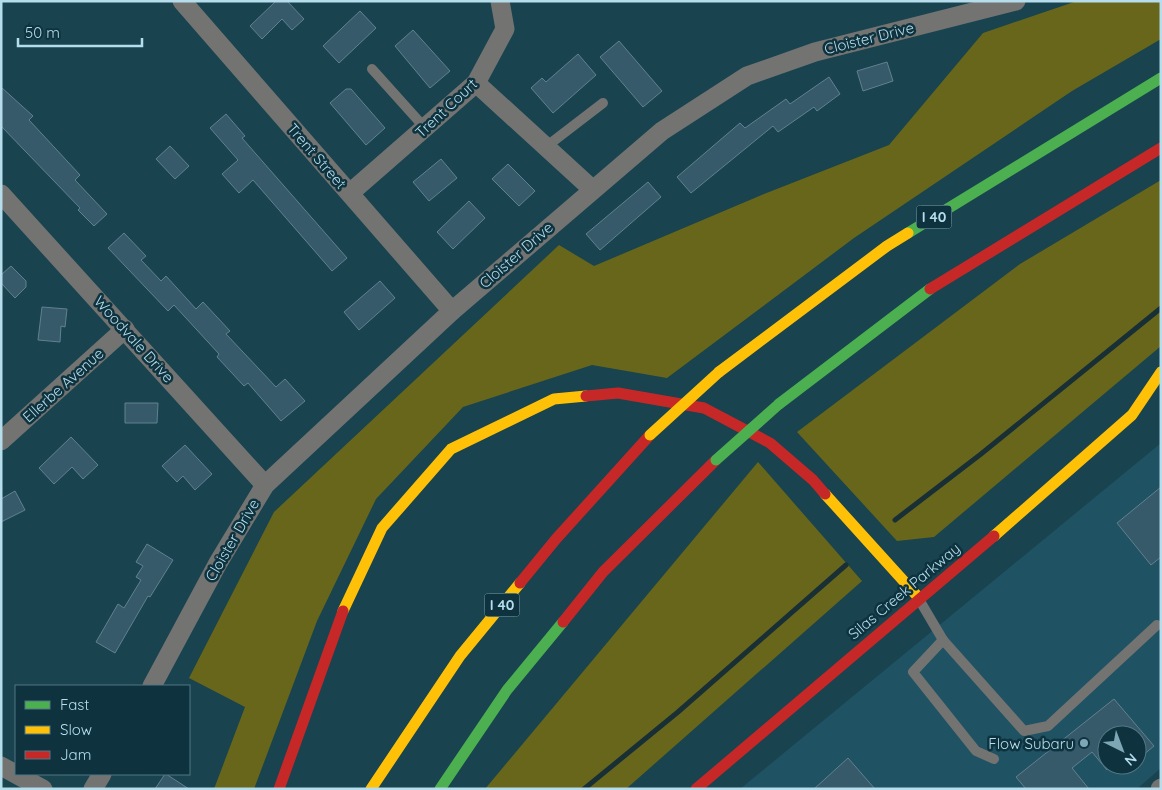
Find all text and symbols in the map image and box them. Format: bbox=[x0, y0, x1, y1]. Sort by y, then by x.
scale bar bbox=[18, 15, 141, 47]
street label: Cloister Drive bbox=[822, 18, 916, 58]
text: 50 m bbox=[25, 23, 60, 42]
street label: Trent Court bbox=[411, 74, 481, 142]
street label: Trent Street bbox=[283, 119, 351, 193]
road number: I 40 bbox=[916, 206, 952, 228]
street label: Cloister Drive bbox=[475, 218, 557, 292]
street label: Woodvale Drive bbox=[90, 292, 178, 386]
street label: Ellerbe Avenue bbox=[19, 344, 107, 426]
street label: Cloister Drive bbox=[201, 495, 263, 585]
street label: Silas Creek Parkway bbox=[844, 539, 964, 643]
road number: I 40 bbox=[484, 594, 520, 616]
legend bbox=[15, 685, 190, 775]
text: Fast bbox=[60, 695, 89, 714]
text: Slow bbox=[60, 720, 92, 739]
north arrow bbox=[1097, 725, 1147, 775]
place label: Flow Subaru bbox=[988, 734, 1074, 753]
marker: Flow Subaru bbox=[1078, 737, 1090, 749]
text: Jam bbox=[60, 745, 91, 764]
text: N bbox=[1121, 750, 1141, 770]

